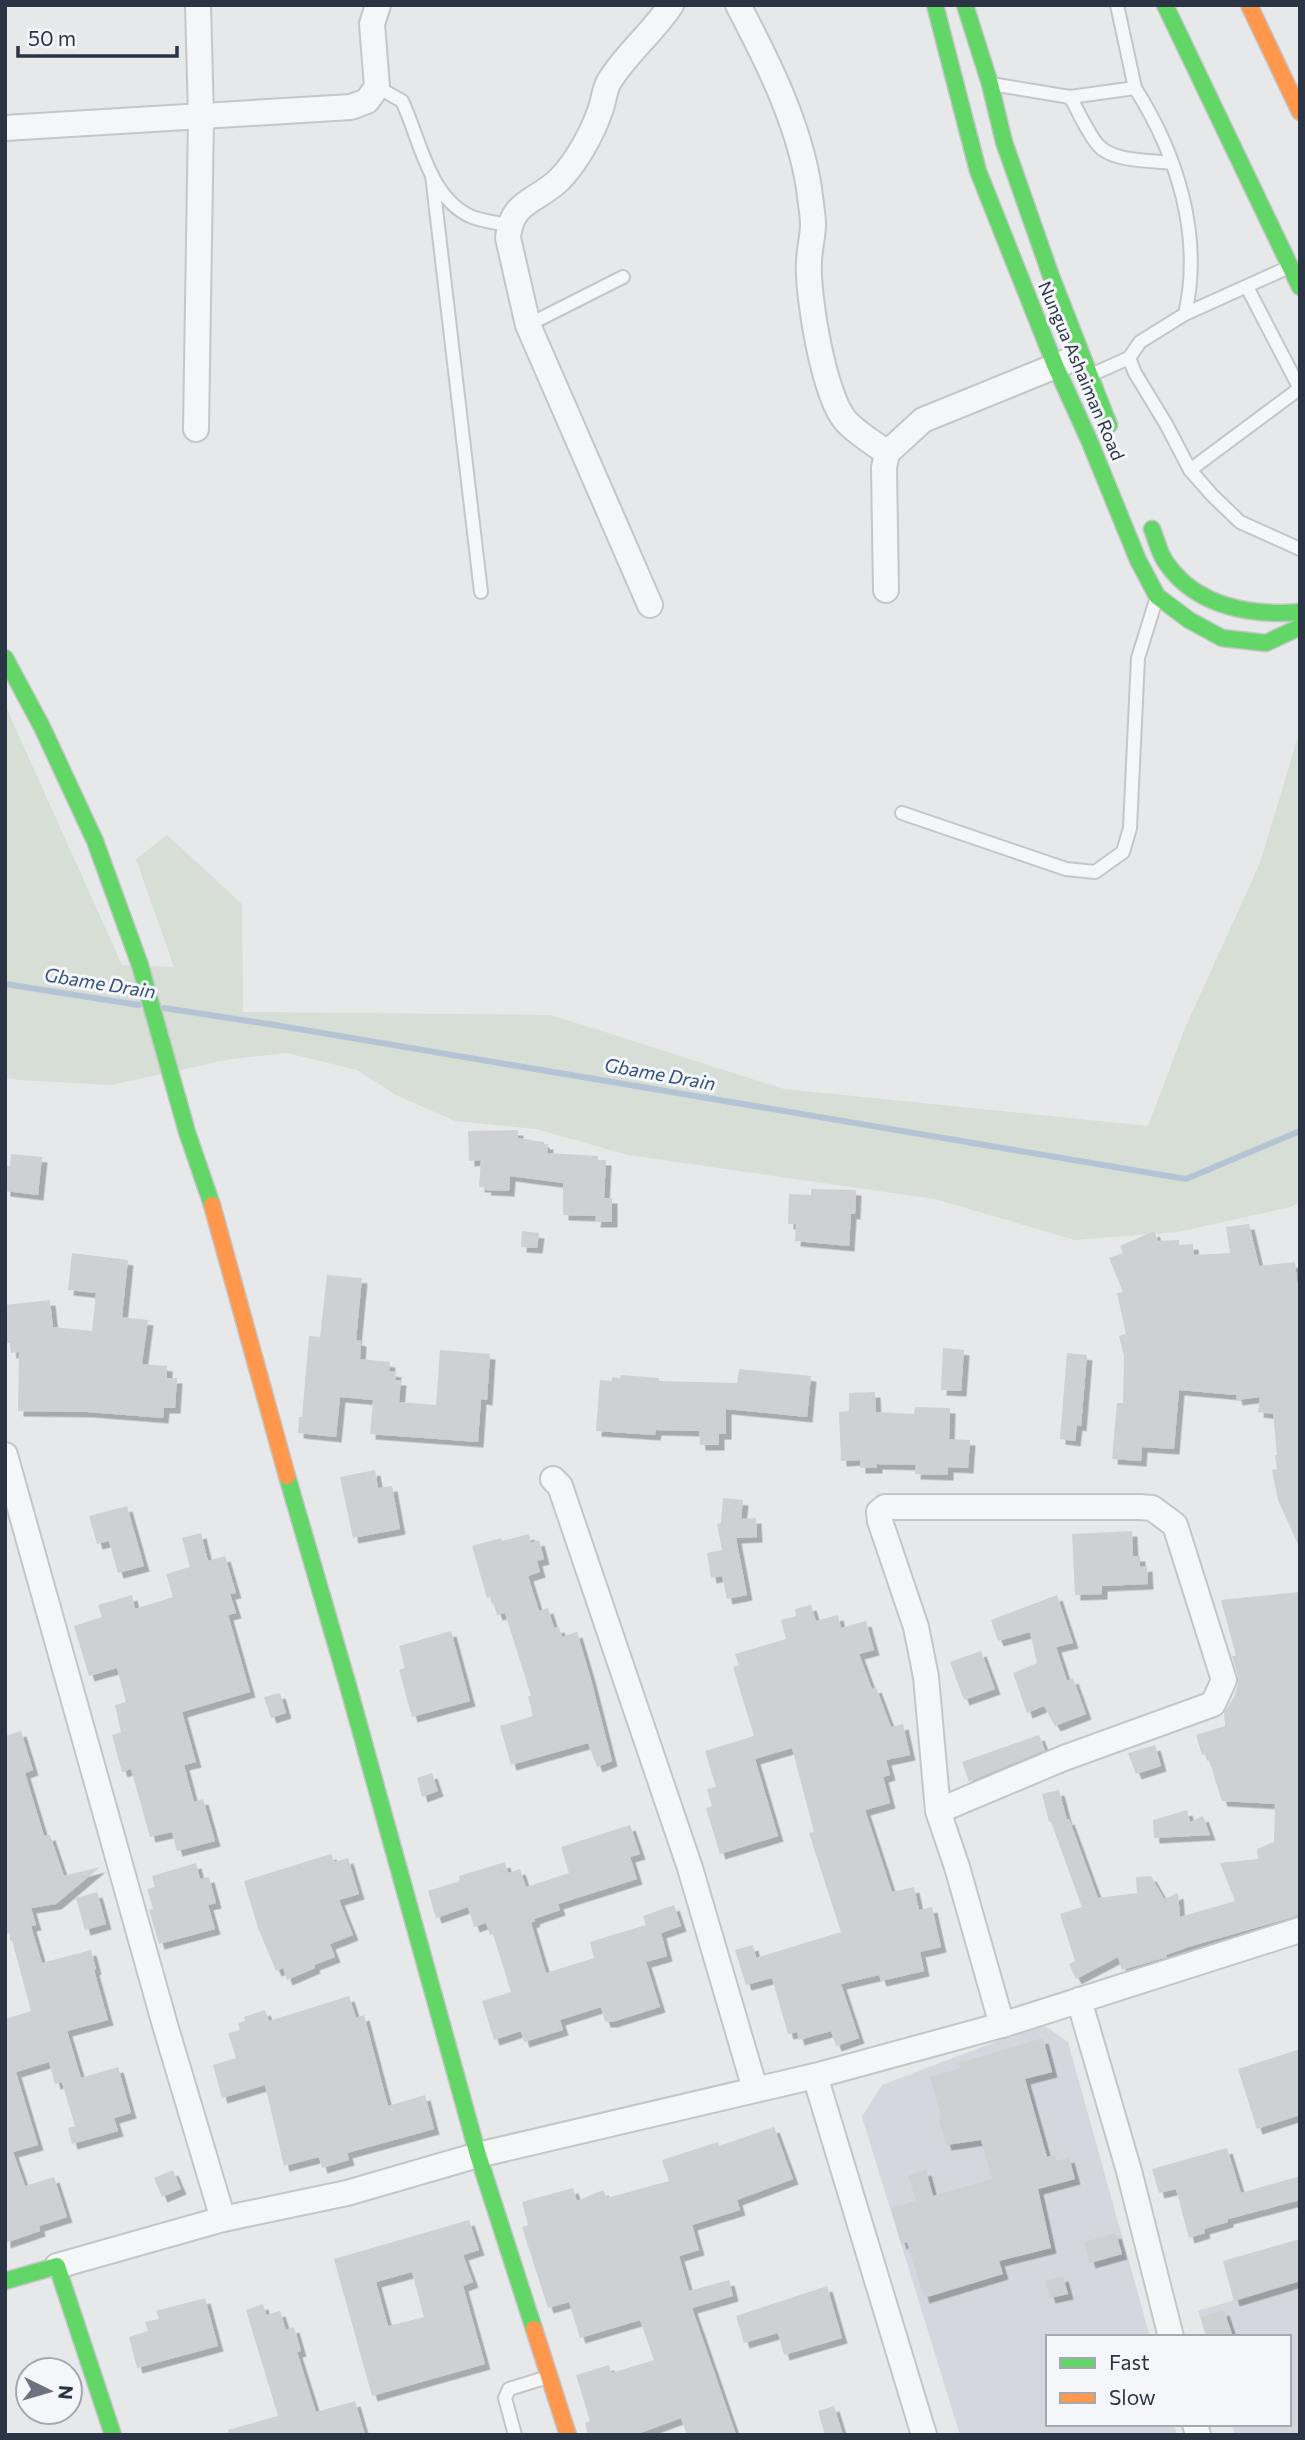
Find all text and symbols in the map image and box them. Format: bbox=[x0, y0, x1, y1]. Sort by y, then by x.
scale bar bbox=[18, 14, 177, 58]
text: 50 m bbox=[28, 25, 76, 50]
street label: Nungua Ashaiman Road bbox=[1034, 278, 1130, 464]
water label: Gbame Drain bbox=[43, 962, 158, 1003]
water label: Gbame Drain bbox=[603, 1052, 718, 1095]
legend bbox=[1046, 2335, 1291, 2426]
text: Fast bbox=[1109, 2349, 1150, 2374]
north arrow bbox=[14, 2356, 84, 2426]
text: N bbox=[54, 2384, 79, 2401]
text: Slow bbox=[1109, 2384, 1156, 2409]

